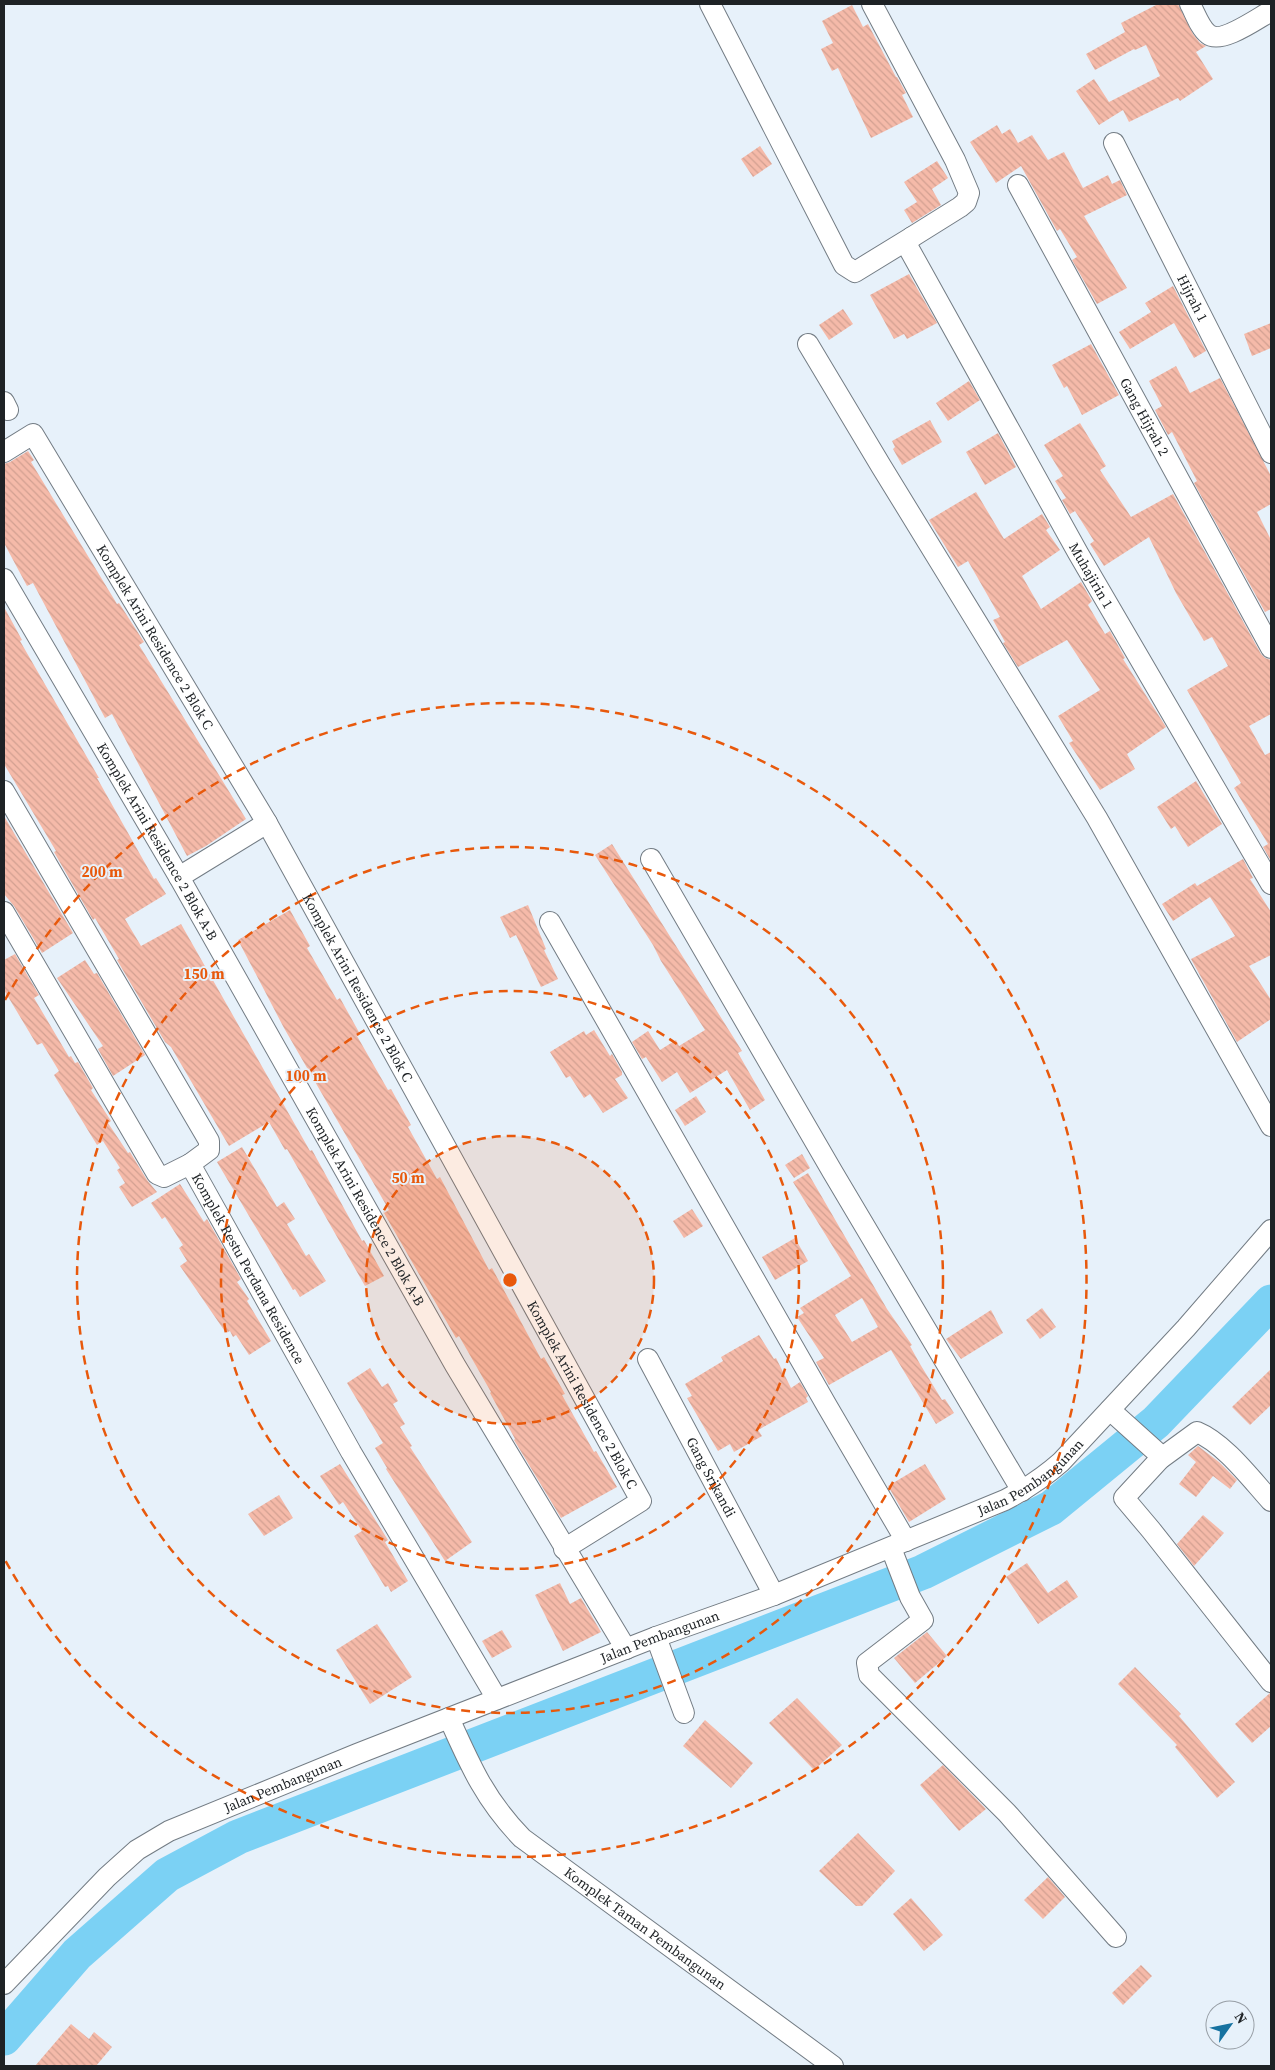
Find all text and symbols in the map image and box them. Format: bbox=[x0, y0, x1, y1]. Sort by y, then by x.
street label: Hijrah 1 bbox=[1172, 271, 1213, 325]
street label: Gang Hijrah 2 bbox=[1115, 374, 1174, 459]
street label: Muhajirin 1 bbox=[1064, 539, 1118, 612]
street label: Komplek Arini Residence 2 Blok C bbox=[92, 541, 218, 733]
street label: Komplek Arini Residence 2 Blok A-B bbox=[92, 739, 223, 944]
text: 200 m bbox=[81, 861, 123, 882]
street label: Komplek Arini Residence 2 Blok C bbox=[298, 890, 418, 1085]
text: 150 m bbox=[183, 963, 225, 984]
text: 100 m bbox=[285, 1065, 327, 1086]
street label: Komplek Arini Residence 2 Blok A-B bbox=[301, 1103, 430, 1310]
text: 50 m bbox=[391, 1167, 425, 1188]
street label: Komplek Restu Perdana Residence bbox=[187, 1169, 310, 1368]
centre of rings bbox=[501, 1271, 519, 1289]
street label: Komplek Arini Residence 2 Blok C bbox=[522, 1297, 642, 1493]
street label: Gang Srikandi bbox=[681, 1434, 741, 1521]
street label: Jalan Pembangunan bbox=[973, 1434, 1088, 1521]
street label: Jalan Pembangunan bbox=[596, 1605, 723, 1668]
street label: Jalan Pembangunan bbox=[220, 1751, 345, 1818]
street label: Komplek Taman Pembangunan bbox=[560, 1862, 731, 1995]
north arrow bbox=[1205, 2000, 1255, 2050]
text: N bbox=[1230, 2008, 1252, 2028]

